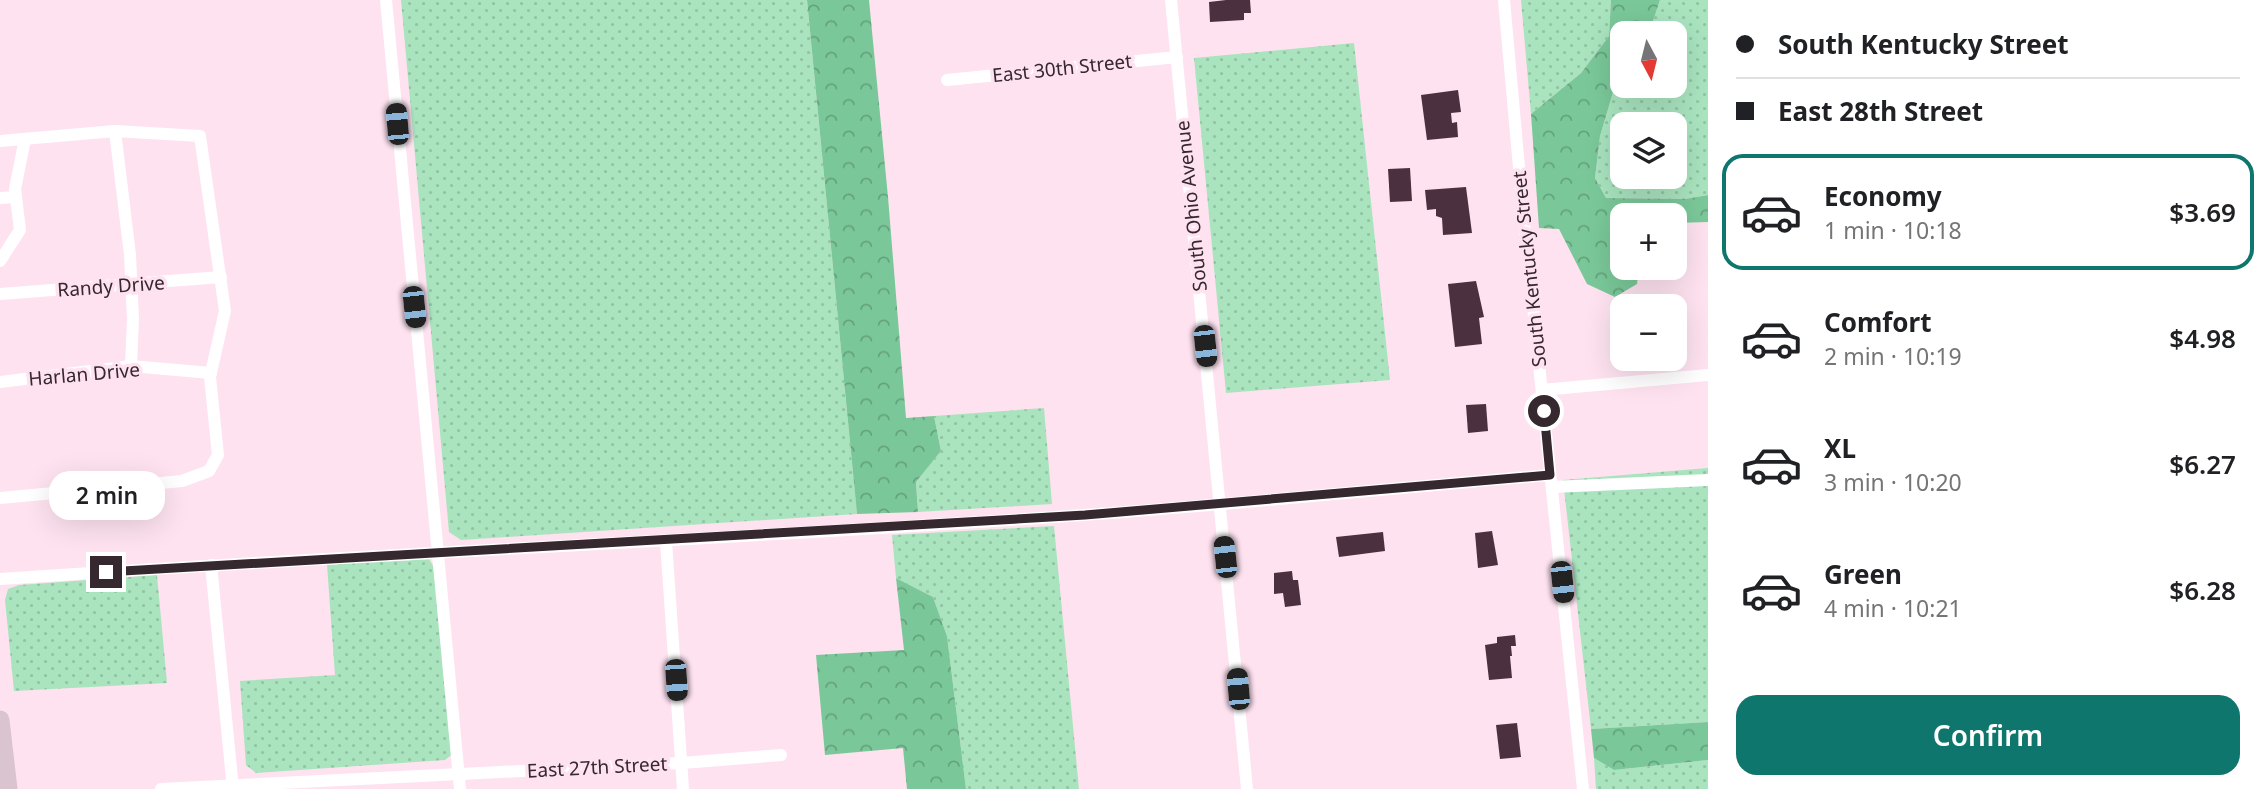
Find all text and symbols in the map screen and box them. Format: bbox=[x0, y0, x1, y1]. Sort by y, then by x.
north arrow bbox=[1610, 21, 1687, 98]
map controls bbox=[1610, 21, 1687, 371]
text: South Kentucky Street bbox=[1778, 26, 2068, 62]
street label: East 30th Street bbox=[991, 48, 1133, 88]
text: East 28th Street bbox=[1778, 93, 1983, 129]
car bbox=[385, 102, 410, 146]
button: layers bbox=[1610, 112, 1687, 189]
street label: South Ohio Avenue bbox=[1169, 119, 1213, 293]
street label: South Kentucky Street bbox=[1506, 170, 1552, 368]
text: Economy bbox=[1824, 178, 1942, 214]
icon: car bbox=[1740, 181, 1803, 244]
text: $3.69 bbox=[2169, 194, 2236, 230]
button: + bbox=[1610, 203, 1687, 280]
text: 1 min · 10:18 bbox=[1824, 214, 1962, 246]
street label: Randy Drive bbox=[56, 269, 166, 303]
car bbox=[402, 285, 427, 329]
button: − bbox=[1610, 294, 1687, 371]
text: Comfort bbox=[1824, 304, 1932, 340]
icon: car bbox=[1740, 307, 1803, 370]
text: $4.98 bbox=[2169, 320, 2236, 356]
car bbox=[1193, 324, 1218, 368]
text: 2 min · 10:19 bbox=[1824, 340, 1962, 372]
street label: Harlan Drive bbox=[27, 356, 141, 392]
route start bbox=[1528, 395, 1560, 427]
text: XL bbox=[1824, 430, 1856, 466]
icon: car bbox=[1740, 433, 1803, 496]
text: $6.27 bbox=[2169, 446, 2236, 482]
text: 3 min · 10:20 bbox=[1824, 466, 1962, 498]
callout: 2 min bbox=[48, 470, 164, 520]
text: 2 min bbox=[76, 479, 138, 511]
car bbox=[1213, 535, 1238, 579]
route end bbox=[90, 556, 122, 588]
text: Green bbox=[1824, 556, 1902, 592]
icon: car bbox=[1740, 559, 1803, 622]
car bbox=[1550, 560, 1575, 604]
text: $6.28 bbox=[2169, 572, 2236, 608]
text: 4 min · 10:21 bbox=[1824, 592, 1962, 624]
car bbox=[665, 658, 688, 702]
car bbox=[1226, 667, 1251, 711]
button: Confirm bbox=[1736, 695, 2240, 775]
street label: East 27th Street bbox=[526, 750, 668, 784]

